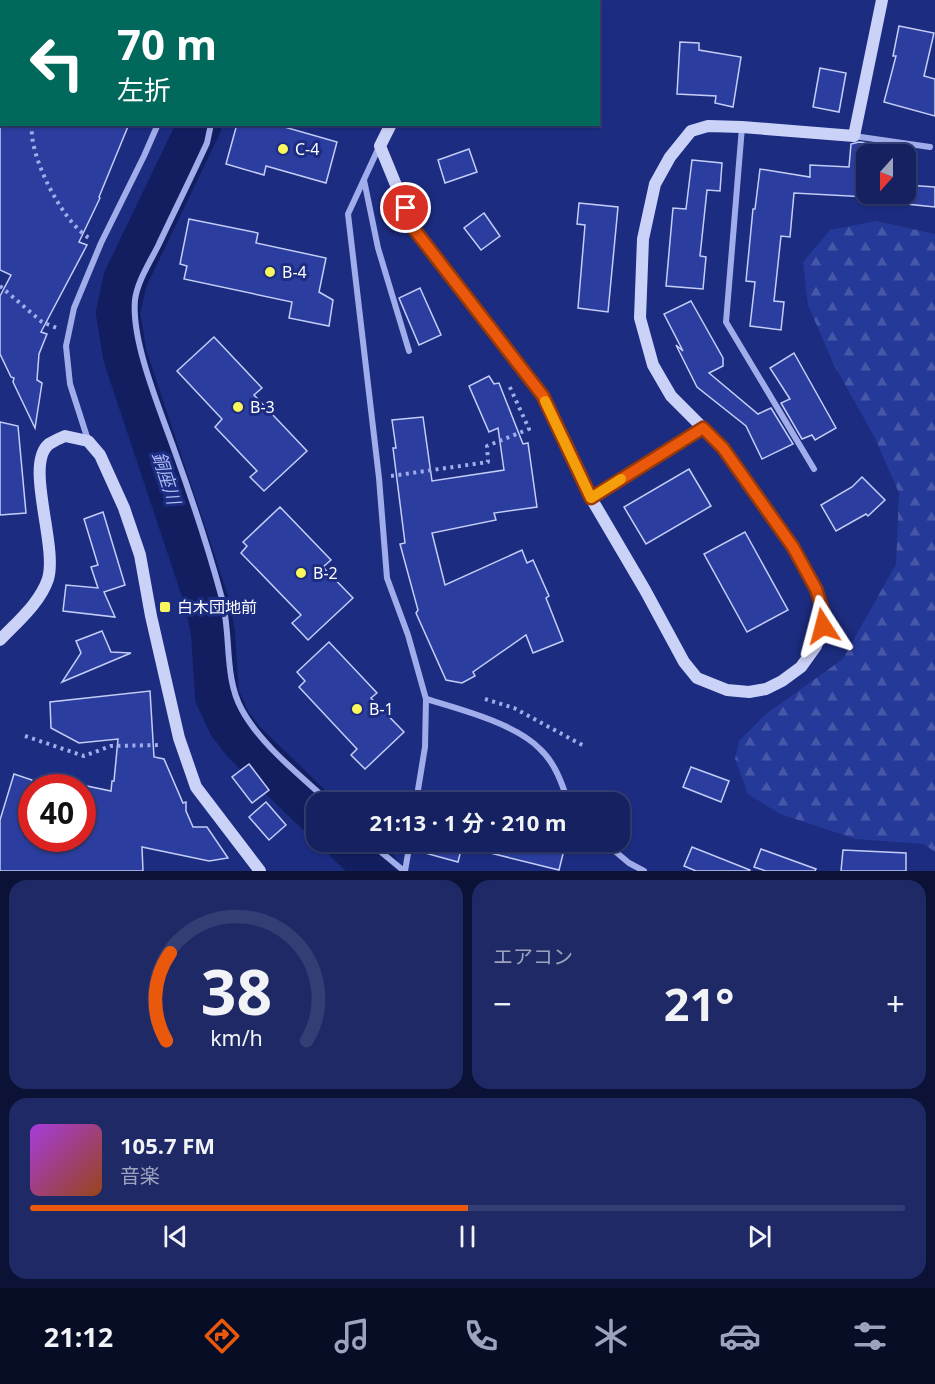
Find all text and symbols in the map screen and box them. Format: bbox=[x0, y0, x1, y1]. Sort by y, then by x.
text: 70 m bbox=[117, 15, 217, 72]
icon: left bbox=[18, 24, 96, 102]
text: 左折 bbox=[117, 71, 171, 108]
place label: C-4 bbox=[295, 138, 319, 160]
marker: C-4 bbox=[276, 142, 290, 156]
north arrow bbox=[856, 144, 916, 204]
map controls bbox=[856, 144, 916, 204]
pin bbox=[380, 182, 431, 233]
icon: arrive bbox=[389, 191, 422, 224]
place label: B-4 bbox=[282, 261, 307, 283]
marker: B-4 bbox=[263, 265, 277, 279]
place label: B-3 bbox=[250, 396, 275, 418]
marker: B-3 bbox=[231, 400, 245, 414]
water label: 銅座川 bbox=[147, 448, 187, 509]
place label: B-2 bbox=[313, 562, 338, 584]
marker: B-2 bbox=[294, 566, 308, 580]
position arrow bbox=[791, 594, 855, 658]
place label: 白木団地前 bbox=[177, 596, 257, 618]
marker: 白木団地前 bbox=[158, 600, 172, 614]
place label: B-1 bbox=[369, 698, 394, 720]
marker: B-1 bbox=[350, 702, 364, 716]
speed limit sign: 40 bbox=[18, 774, 96, 852]
text: 21:13 · 1 分 · 210 m bbox=[370, 807, 567, 837]
text: エアコン bbox=[493, 943, 573, 970]
text: 38 bbox=[200, 948, 272, 1033]
text: 21° bbox=[664, 973, 734, 1034]
text: − bbox=[493, 981, 512, 1026]
text: + bbox=[886, 981, 905, 1026]
text: km/h bbox=[210, 1024, 262, 1053]
text: 105.7 FM bbox=[120, 1130, 215, 1160]
text: 音楽 bbox=[120, 1162, 160, 1189]
icon: previous bbox=[159, 1220, 192, 1253]
icon: pause bbox=[451, 1220, 484, 1253]
icon: next bbox=[743, 1220, 776, 1253]
icon: directions bbox=[201, 1315, 243, 1357]
icon: music bbox=[331, 1315, 373, 1357]
icon: phone bbox=[460, 1315, 502, 1357]
icon: climate bbox=[590, 1315, 632, 1357]
icon: car bbox=[719, 1315, 761, 1357]
icon: filters bbox=[849, 1315, 891, 1357]
text: 21:12 bbox=[44, 1318, 113, 1355]

